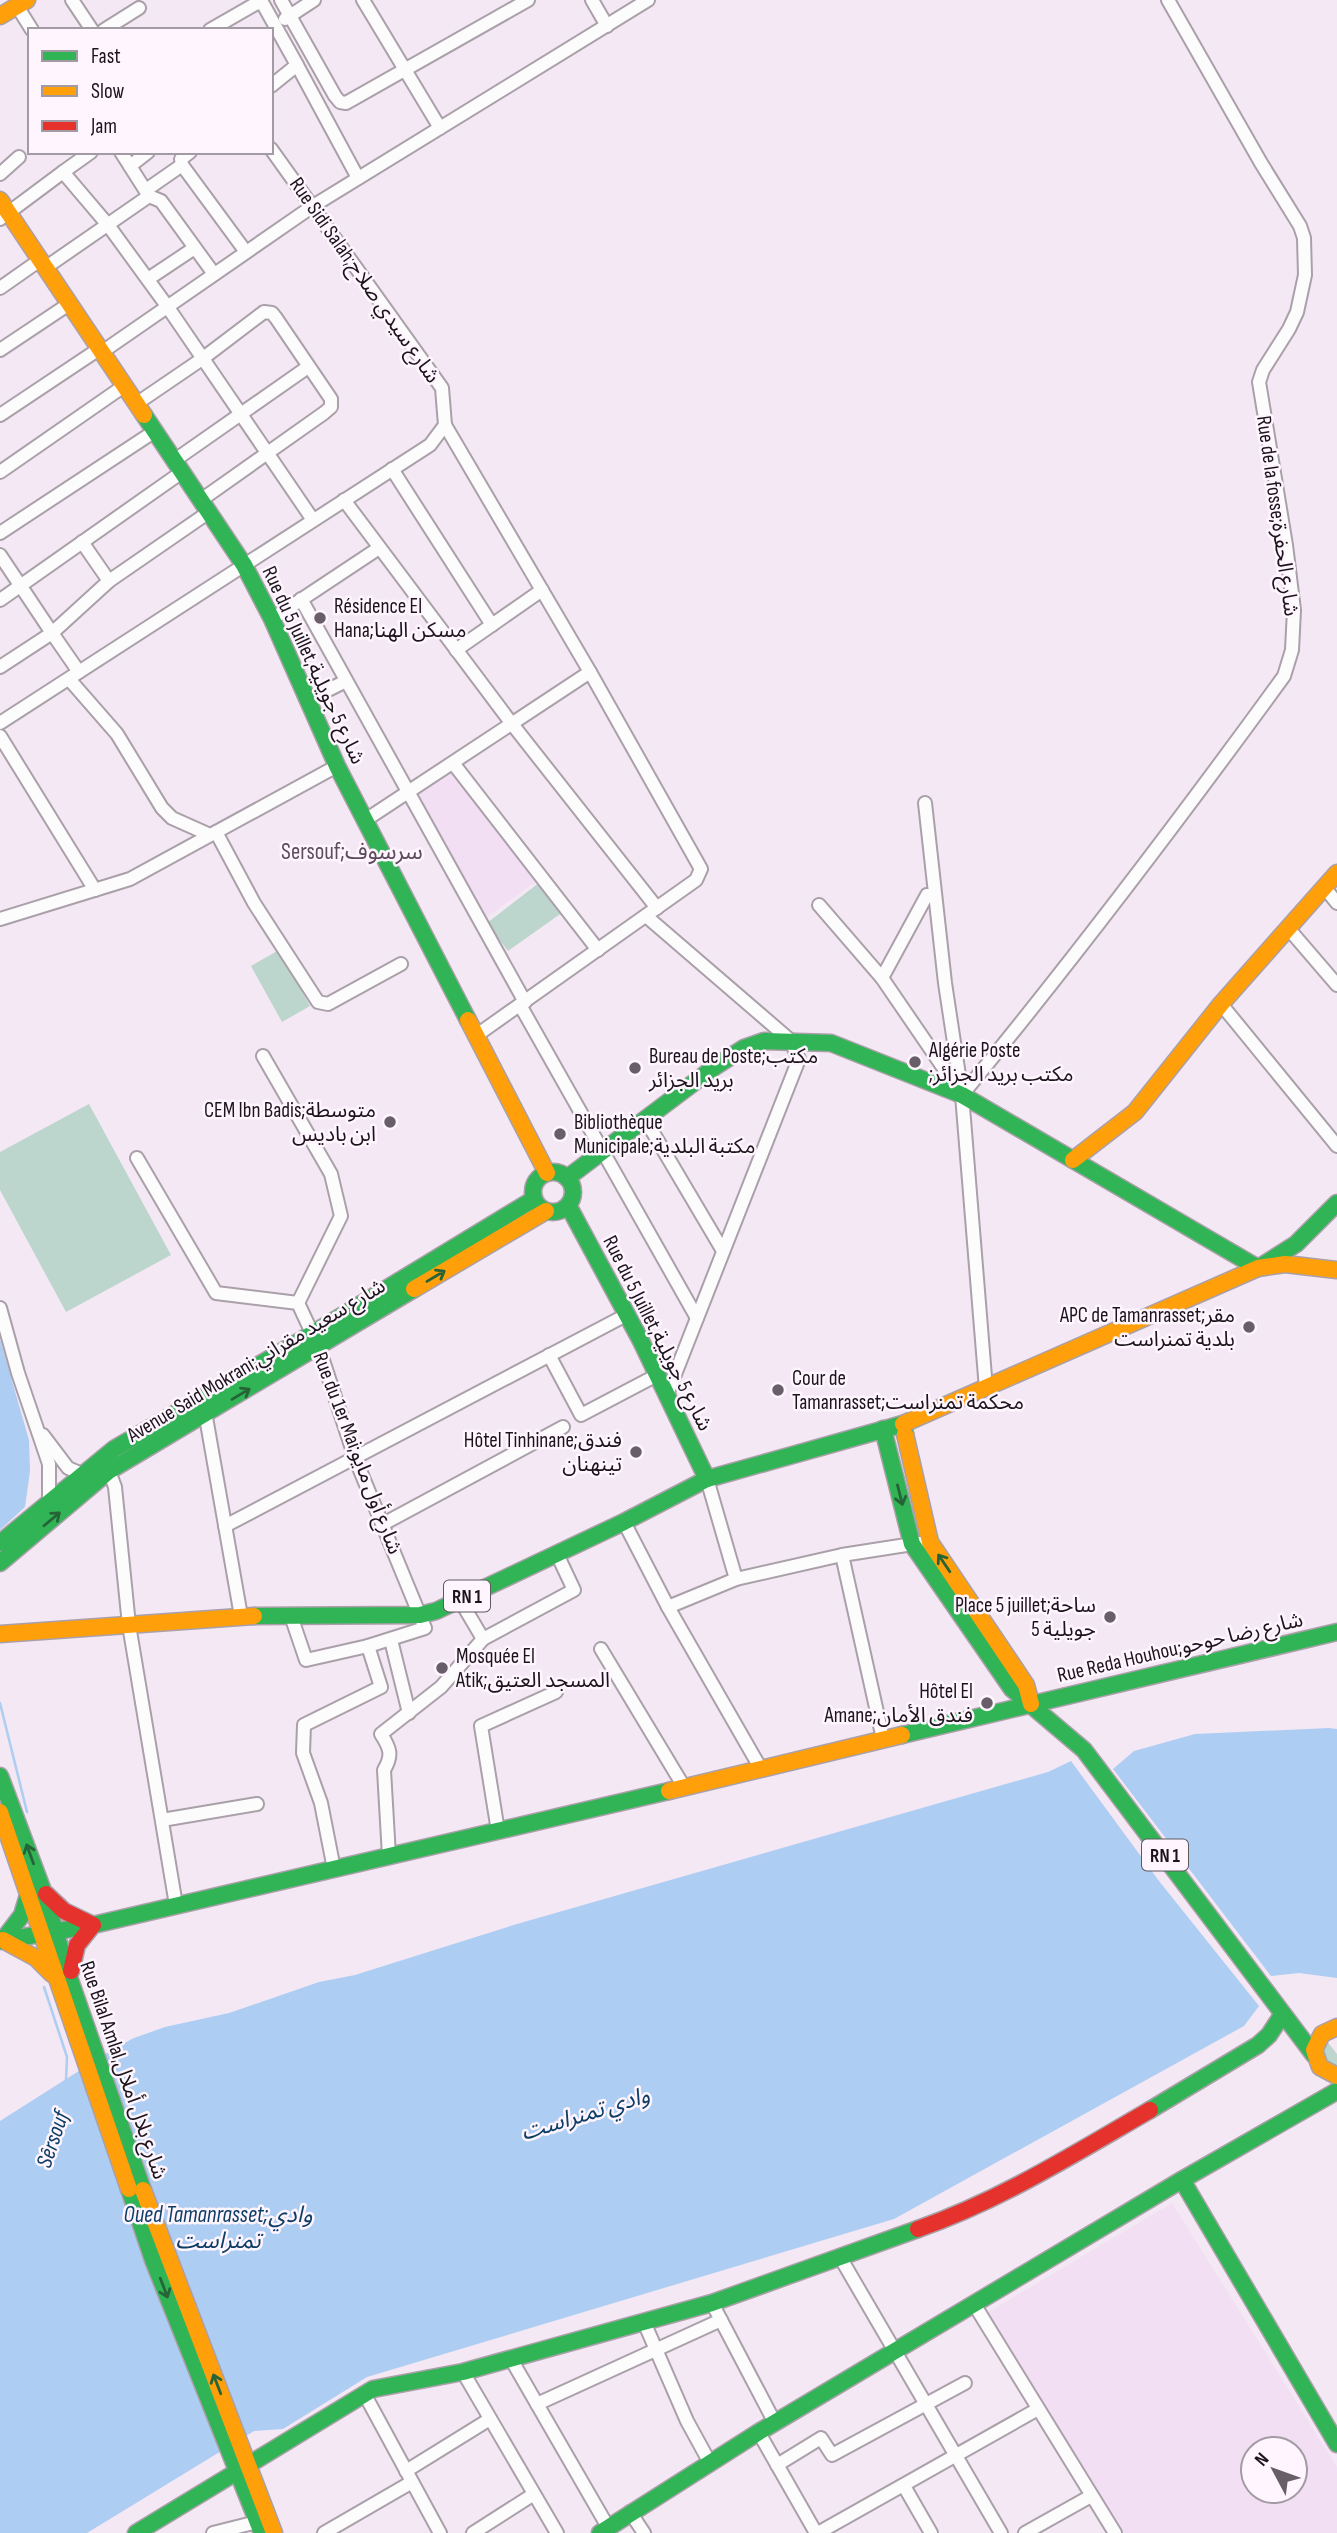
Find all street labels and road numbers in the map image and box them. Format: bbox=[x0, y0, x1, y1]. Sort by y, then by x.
street label: Rue Sidi Salah;شارع سيدي صلاح bbox=[282, 173, 445, 390]
street label: Rue de la fosse;شارع الحفرة bbox=[1249, 414, 1304, 618]
street label: Rue du 5 Juillet,شارع 5 جويلية bbox=[255, 562, 370, 769]
street label: Rue du 5 Juillet,شارع 5 جويلية bbox=[596, 1231, 718, 1436]
street label: Avenue Said Mokrani;شارع سعيد مقراني bbox=[122, 1273, 392, 1451]
street label: Rue du 1er Mai;شارع أول مايو bbox=[306, 1348, 408, 1559]
road number: RN 1 bbox=[444, 1580, 490, 1612]
street label: Rue Reda Houhou;شارع رضا حوحو bbox=[1055, 1607, 1306, 1690]
road number: RN 1 bbox=[1142, 1840, 1188, 1870]
street label: Rue Bilal Amlal,شارع بلال أملال bbox=[73, 1958, 173, 2183]

